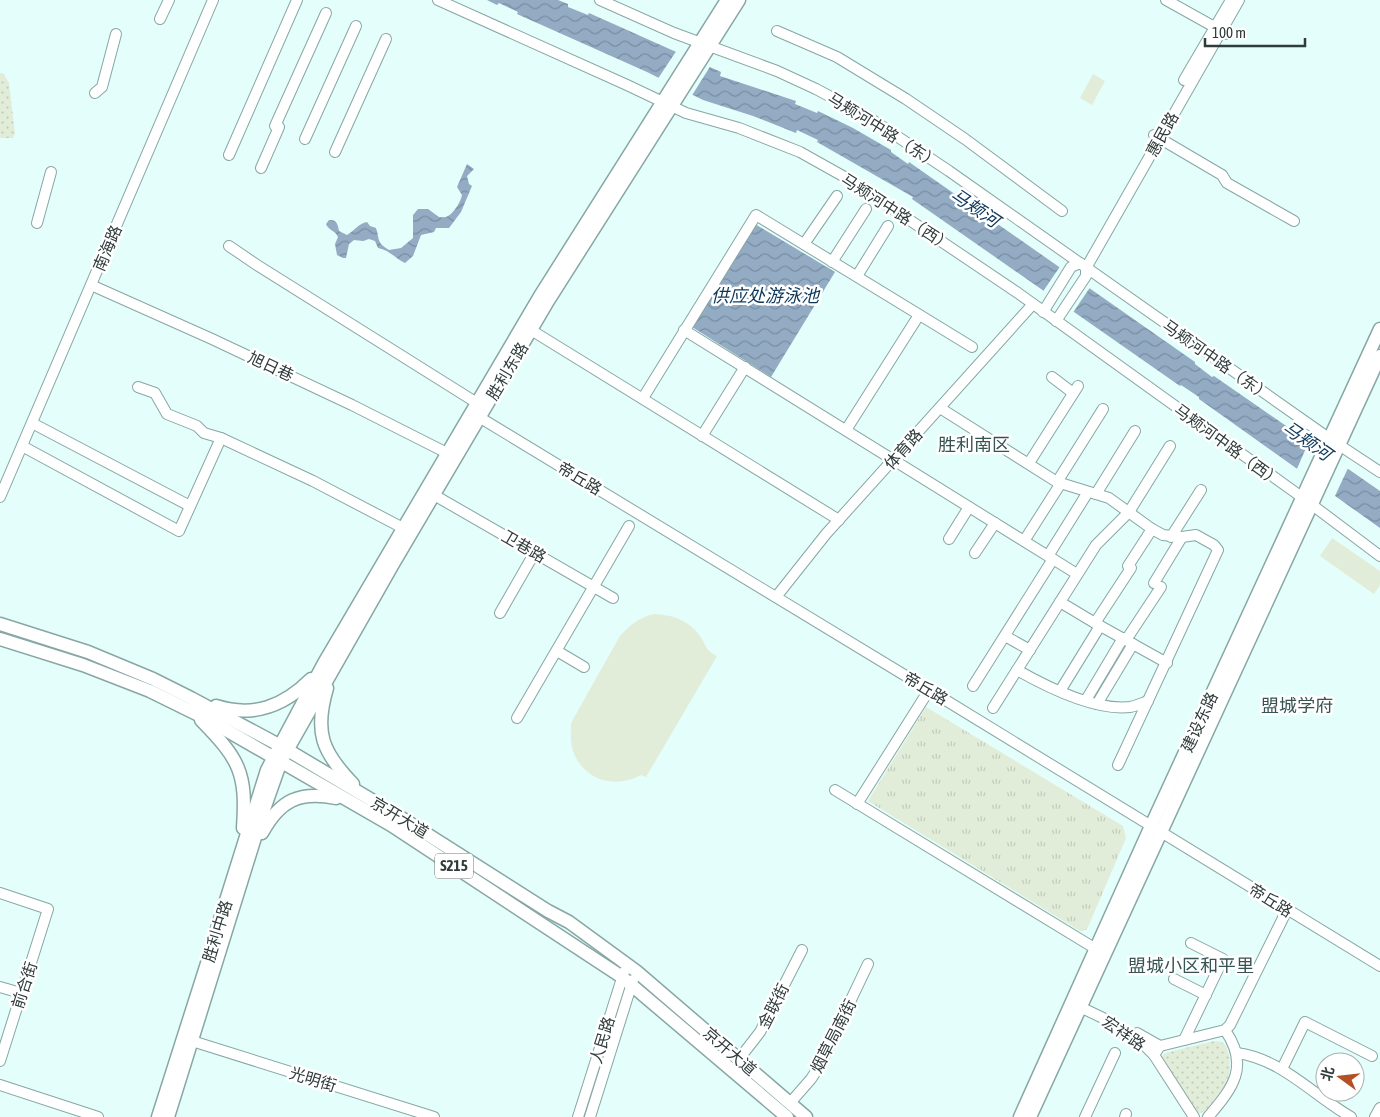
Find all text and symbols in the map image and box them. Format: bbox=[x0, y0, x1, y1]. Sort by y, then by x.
scale bar bbox=[1205, 15, 1305, 47]
text: 100 m bbox=[1212, 24, 1246, 41]
street label: 马颊河中路（东） bbox=[825, 88, 943, 172]
street label: 惠民路 bbox=[1142, 109, 1182, 159]
street label: 马颊河中路（西） bbox=[838, 170, 956, 254]
water label: 马颊河 bbox=[947, 184, 1006, 233]
street label: 南海路 bbox=[89, 222, 125, 274]
water label: 供应处游泳池 bbox=[711, 285, 821, 306]
street label: 马颊河中路（东） bbox=[1159, 316, 1275, 404]
street label: 胜利东路 bbox=[483, 339, 531, 403]
street label: 旭日巷 bbox=[245, 348, 297, 384]
street label: 马颊河中路（西） bbox=[1171, 400, 1285, 490]
water label: 马颊河 bbox=[1279, 417, 1338, 466]
street label: 体育路 bbox=[880, 425, 926, 473]
district label: 胜利南区 bbox=[938, 434, 1010, 455]
street label: 帝丘路 bbox=[555, 458, 605, 498]
street label: 卫巷路 bbox=[499, 526, 549, 566]
street label: 帝丘路 bbox=[901, 668, 951, 708]
street label: 建设东路 bbox=[1177, 689, 1221, 755]
district label: 盟城学府 bbox=[1261, 695, 1333, 716]
street label: 京开大道 bbox=[368, 793, 432, 841]
road number: S215 bbox=[435, 854, 473, 878]
street label: 帝丘路 bbox=[1246, 880, 1296, 920]
street label: 胜利中路 bbox=[199, 898, 235, 964]
district label: 盟城小区和平里 bbox=[1128, 955, 1254, 976]
street label: 前合街 bbox=[8, 959, 40, 1011]
street label: 金联街 bbox=[754, 981, 792, 1031]
street label: 烟草局南街 bbox=[807, 996, 859, 1076]
street label: 宏祥路 bbox=[1099, 1012, 1149, 1054]
street label: 人民路 bbox=[586, 1014, 618, 1066]
street label: 京开大道 bbox=[700, 1023, 760, 1079]
north arrow bbox=[1315, 1052, 1365, 1102]
street label: 光明街 bbox=[287, 1063, 339, 1095]
text: 北 bbox=[1318, 1065, 1337, 1082]

